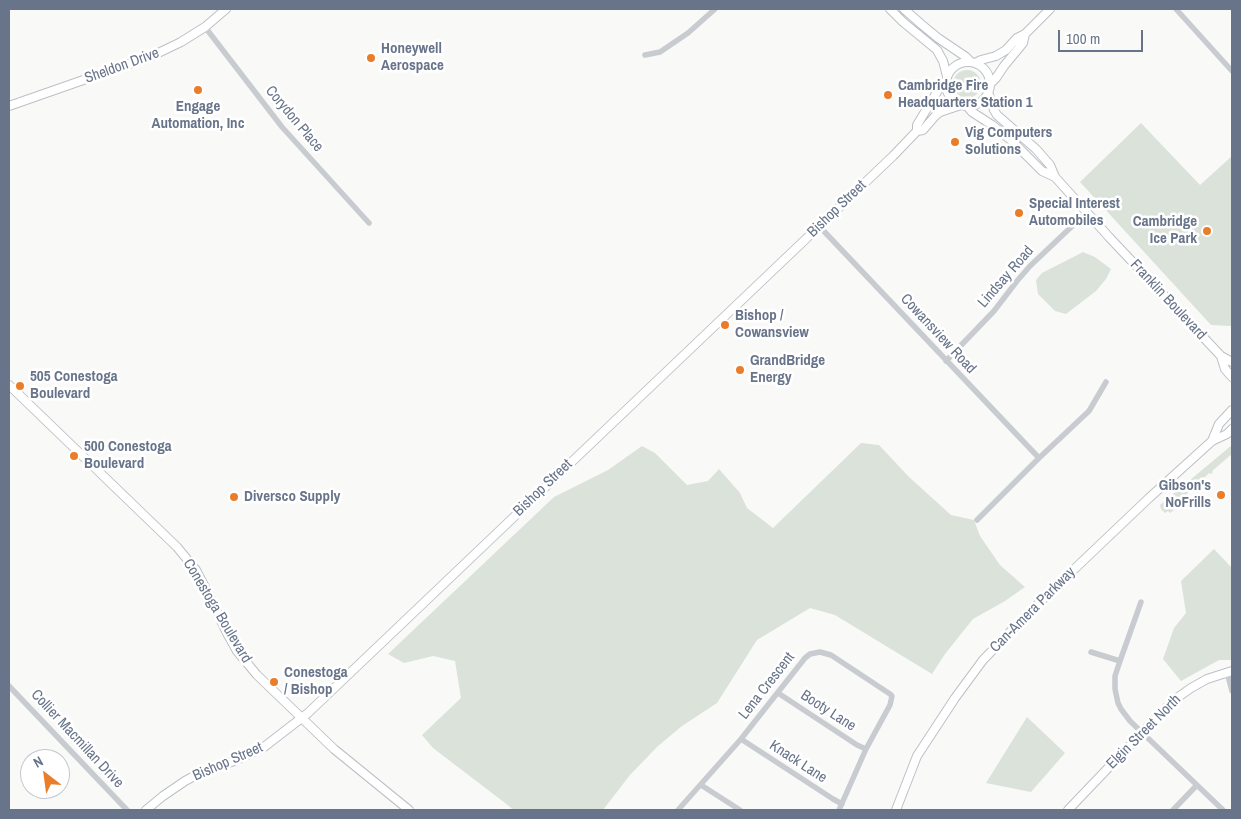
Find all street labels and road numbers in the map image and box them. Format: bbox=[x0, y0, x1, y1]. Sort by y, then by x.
street label: Sheldon Drive bbox=[82, 44, 162, 88]
street label: Corydon Place bbox=[261, 82, 327, 156]
street label: Bishop Street bbox=[804, 177, 870, 241]
street label: Lindsay Road bbox=[974, 242, 1038, 312]
street label: Franklin Boulevard bbox=[1126, 256, 1210, 344]
street label: Cowansview Road bbox=[896, 290, 980, 378]
street label: Bishop Street bbox=[510, 456, 576, 520]
street label: Conestoga Boulevard bbox=[179, 556, 255, 666]
street label: Can-Amera Parkway bbox=[987, 564, 1079, 656]
street label: Lena Crescent bbox=[735, 649, 799, 723]
street label: Collier Macmillan Drive bbox=[27, 686, 127, 792]
street label: Booty Lane bbox=[797, 687, 859, 735]
street label: Elgin Street North bbox=[1103, 691, 1185, 773]
street label: Knack Lane bbox=[766, 737, 830, 787]
street label: Bishop Street bbox=[190, 739, 266, 785]

